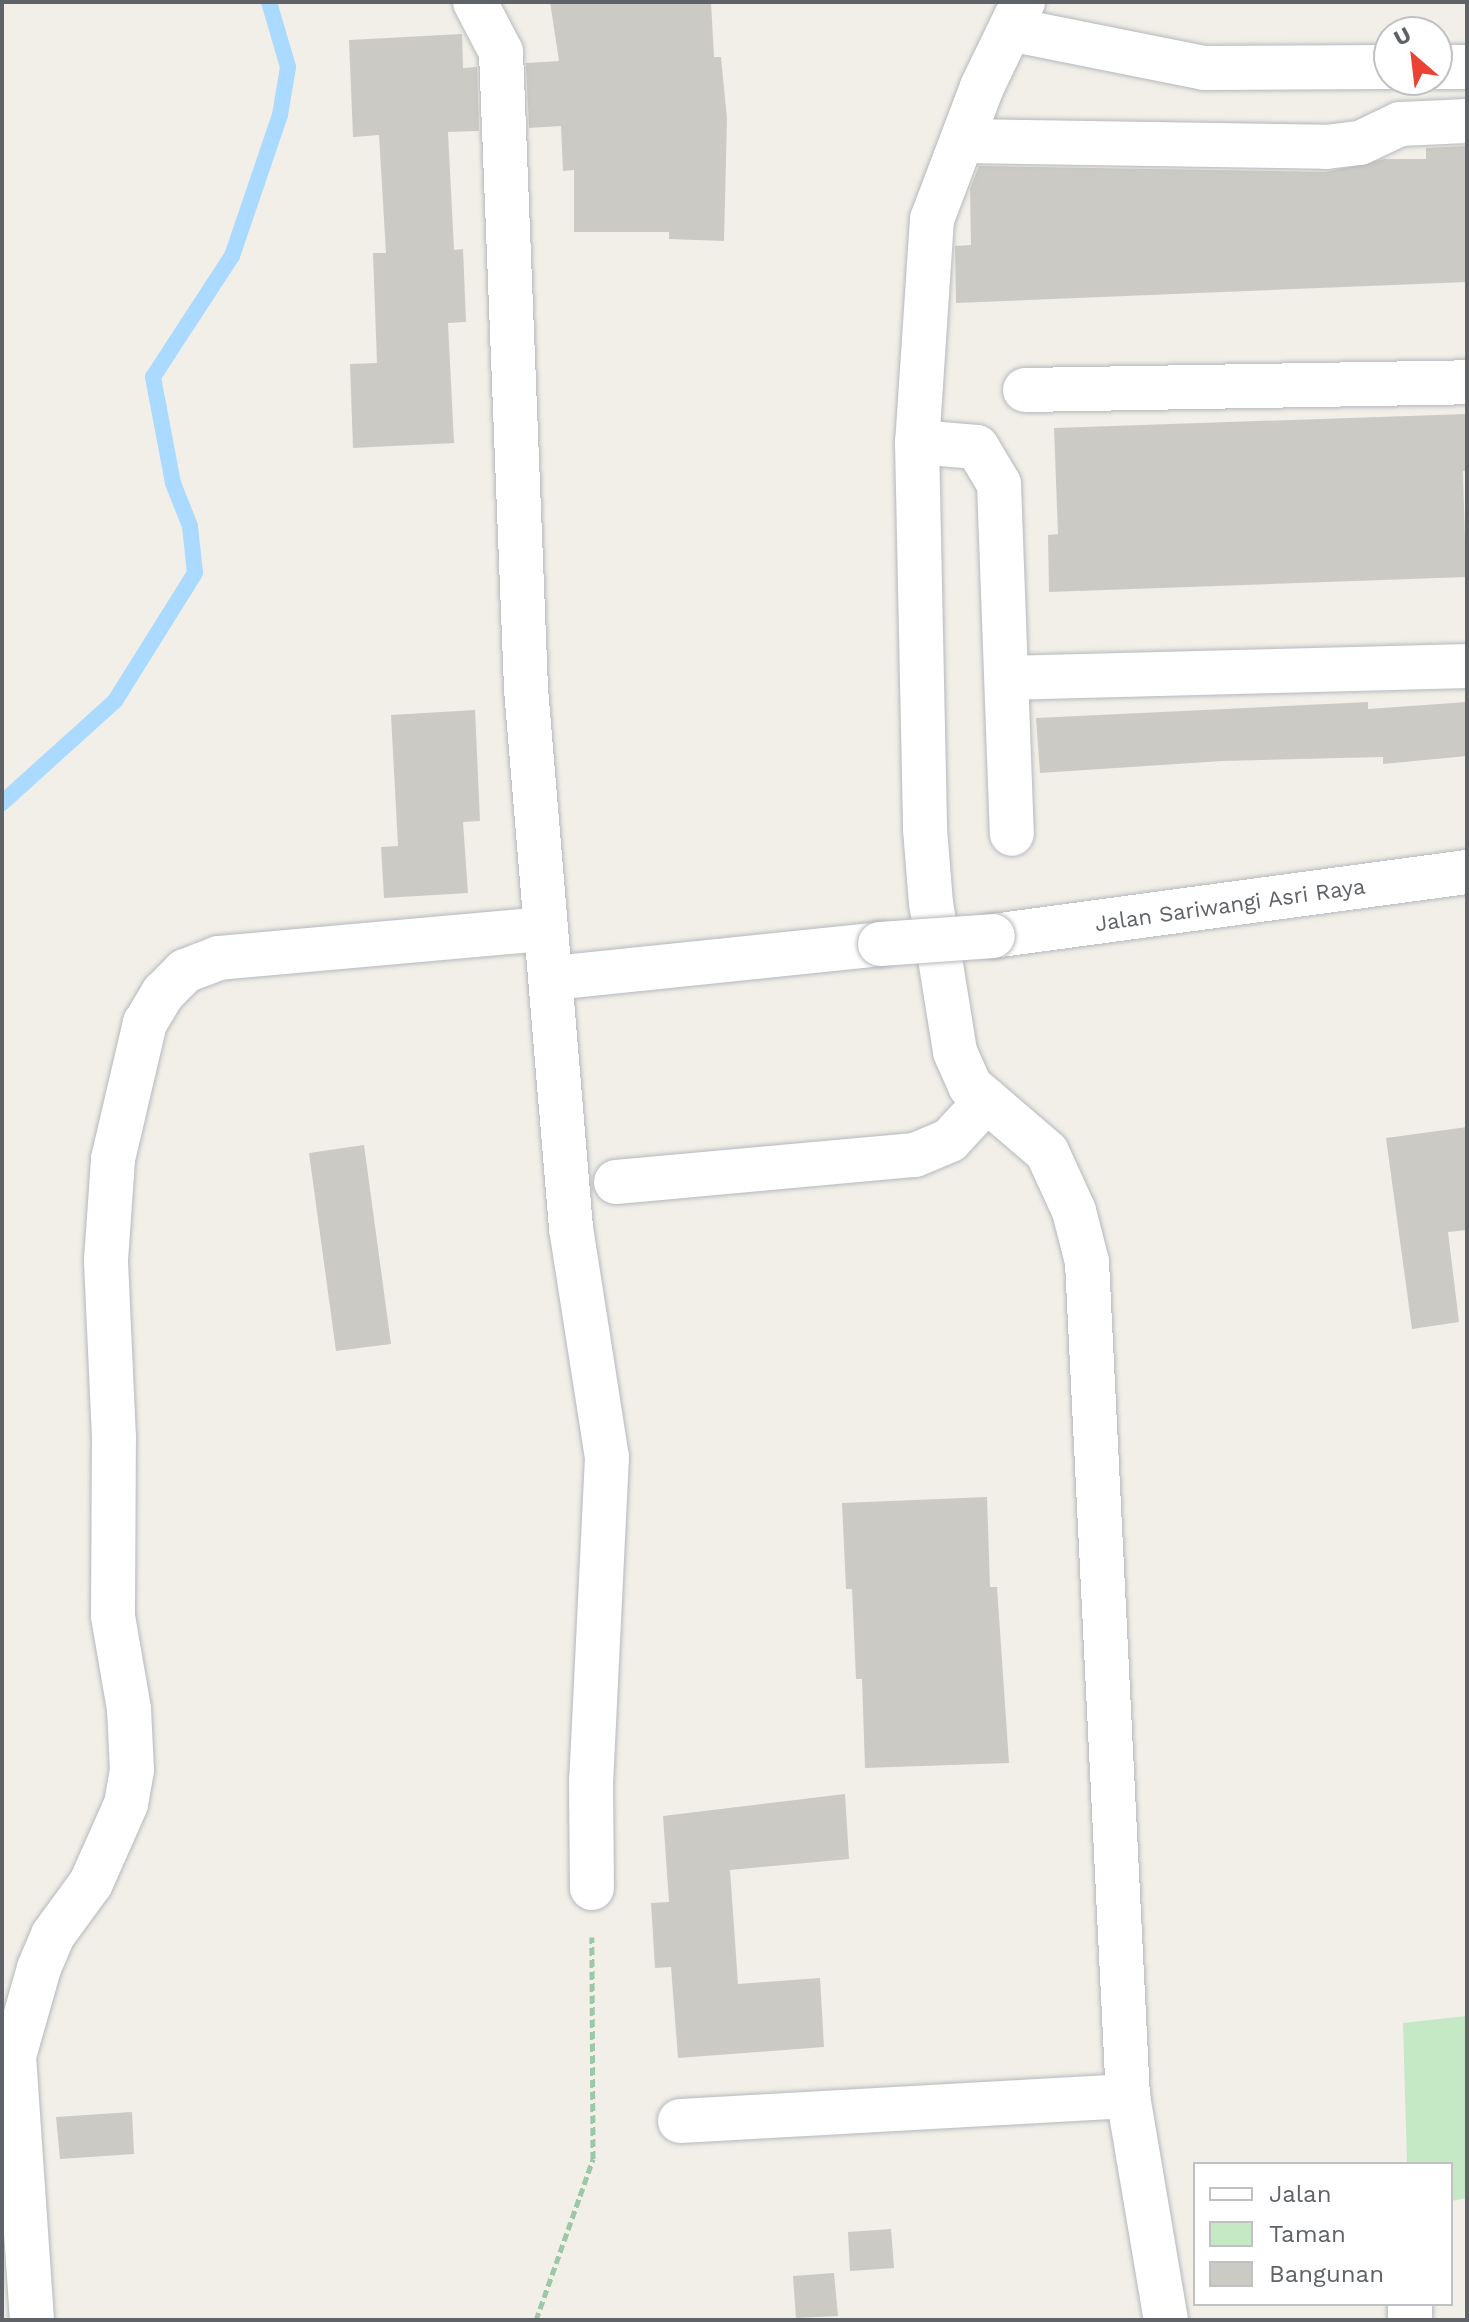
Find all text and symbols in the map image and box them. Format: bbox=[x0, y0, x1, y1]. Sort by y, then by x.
north arrow bbox=[1373, 16, 1453, 96]
text: U bbox=[1390, 21, 1415, 51]
street label: Jalan Sariwangi Asri Raya bbox=[1093, 873, 1367, 937]
legend bbox=[1193, 2162, 1453, 2306]
text: Jalan bbox=[1269, 2180, 1332, 2208]
text: Taman bbox=[1269, 2220, 1346, 2248]
text: Bangunan bbox=[1269, 2260, 1384, 2288]

